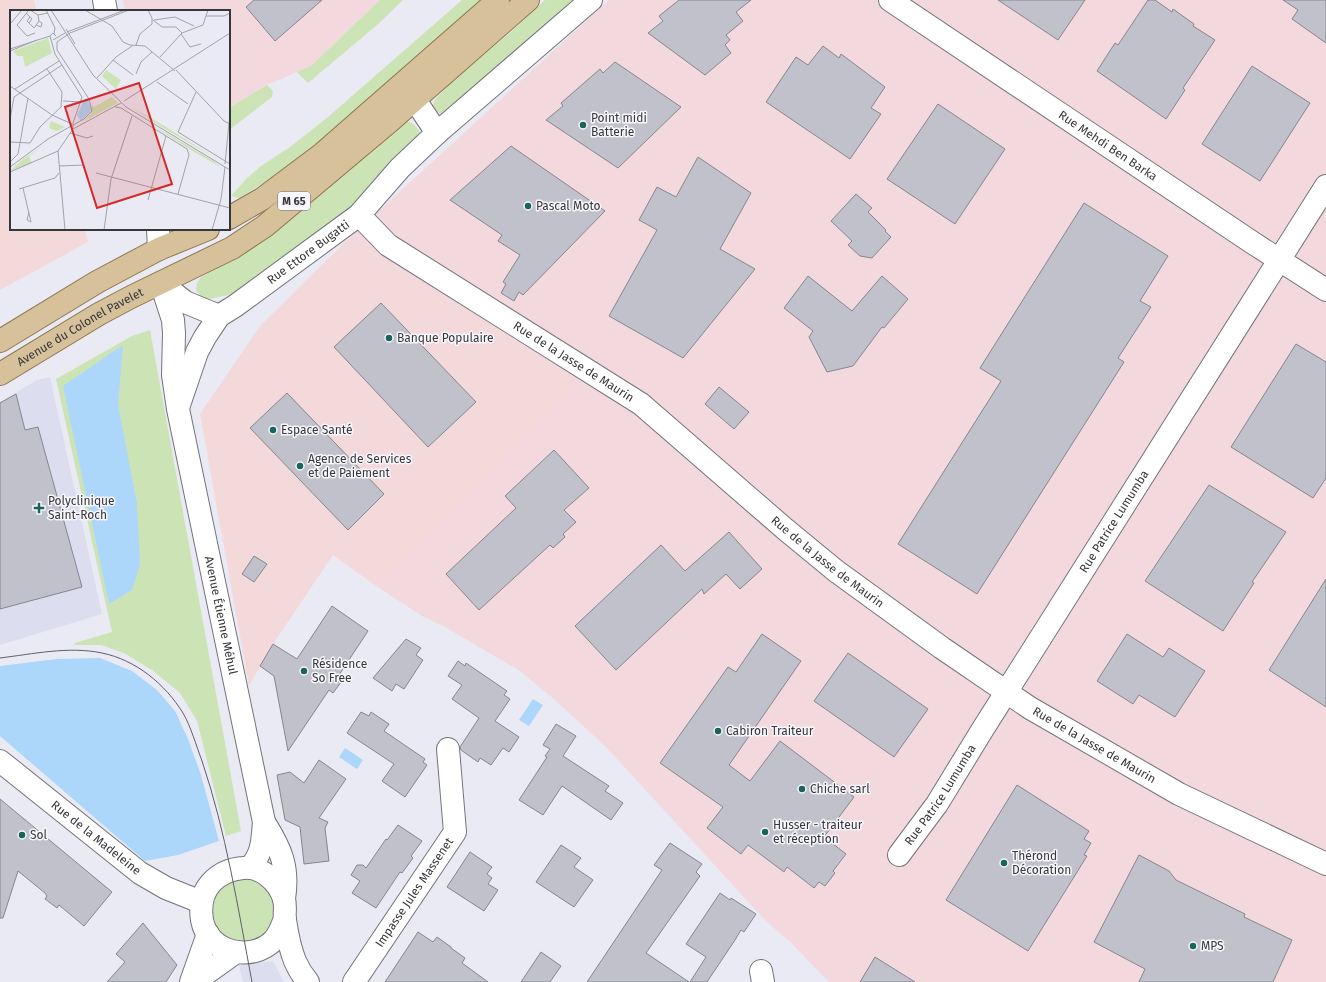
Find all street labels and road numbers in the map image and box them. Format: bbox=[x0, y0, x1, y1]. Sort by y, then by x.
street label: Rue Mehdi Ben Barka bbox=[1056, 108, 1160, 184]
road number: M 65 bbox=[278, 192, 310, 210]
street label: Rue Ettore Bugatti bbox=[264, 217, 352, 287]
street label: Avenue du Colonel Pavelet bbox=[14, 285, 146, 369]
street label: Rue de la Jasse de Maurin bbox=[511, 319, 637, 405]
street label: Rue Patrice Lumumba bbox=[1076, 468, 1152, 575]
street label: Rue de la Jasse de Maurin bbox=[768, 513, 887, 611]
street label: Avenue Étienne Méhul bbox=[202, 555, 240, 676]
street label: Rue de la Jasse de Maurin bbox=[1030, 704, 1158, 786]
street label: Rue Patrice Lumumba bbox=[902, 742, 979, 848]
street label: Rue de la Madeleine bbox=[48, 798, 144, 878]
street label: Impasse Jules Massenet bbox=[373, 834, 456, 950]

